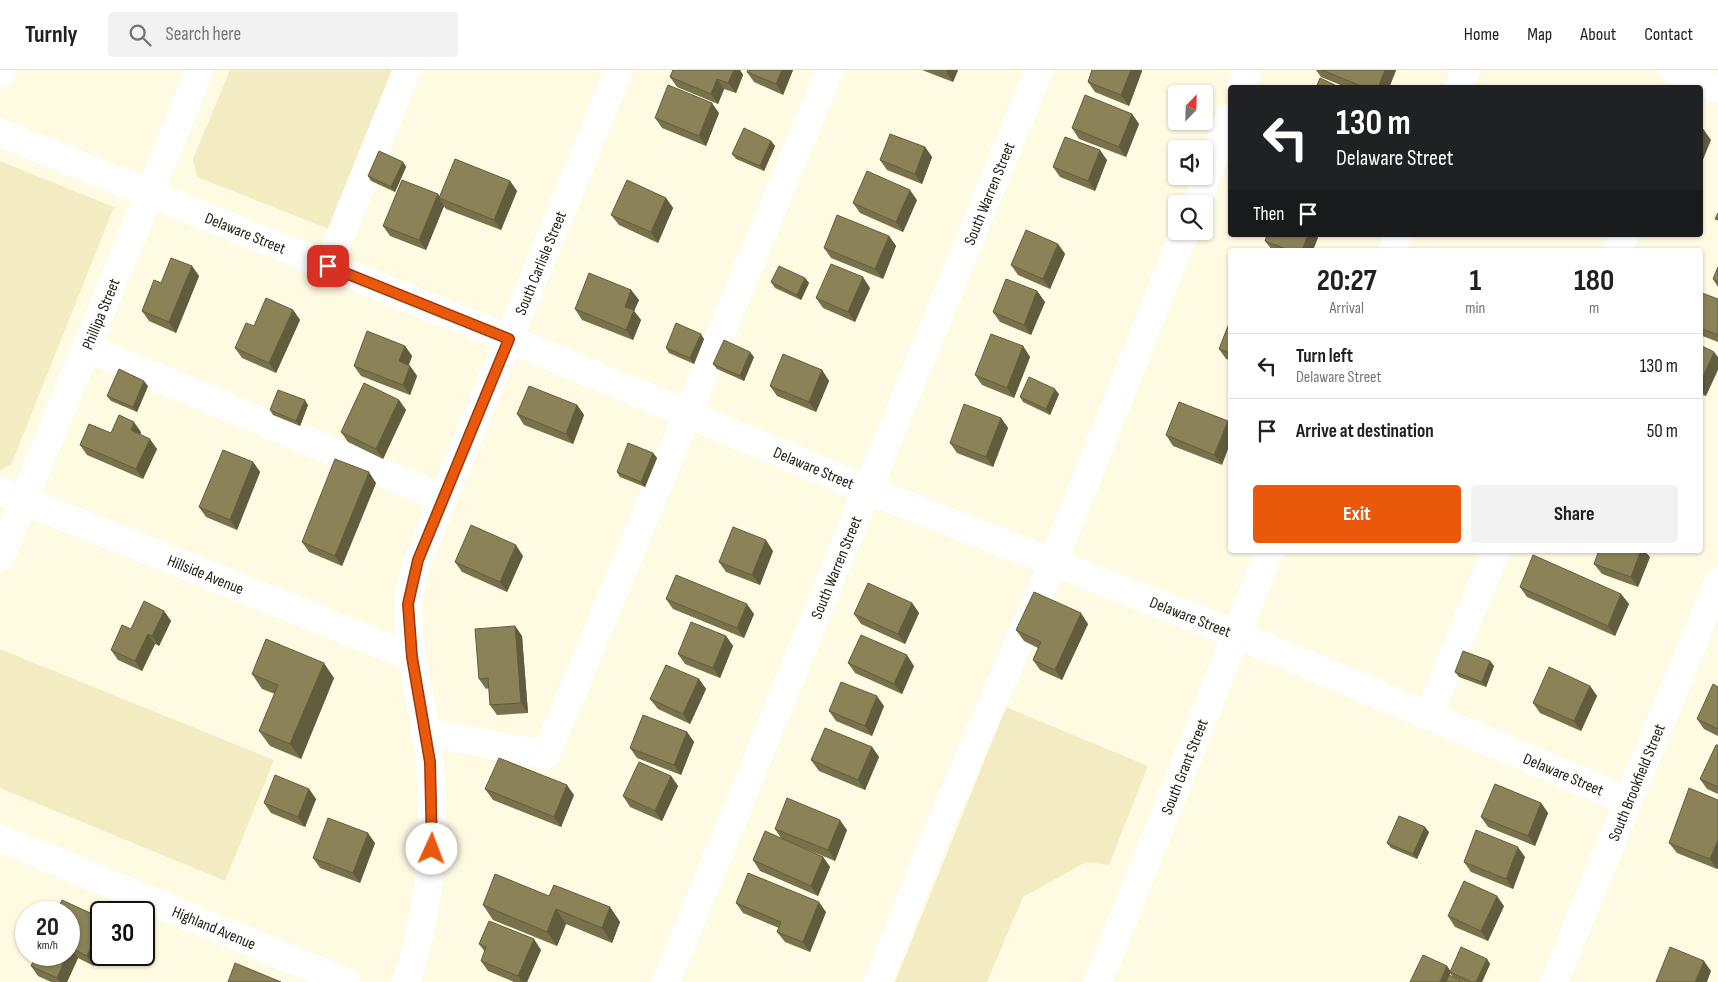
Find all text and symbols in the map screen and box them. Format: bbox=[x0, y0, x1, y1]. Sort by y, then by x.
search box bbox=[108, 12, 458, 57]
text: Turnly bbox=[25, 20, 78, 49]
icon: search bbox=[126, 21, 154, 49]
text: Search here bbox=[166, 23, 241, 46]
text: Home bbox=[1464, 24, 1499, 45]
text: Map bbox=[1527, 24, 1552, 45]
text: About bbox=[1580, 24, 1616, 45]
text: Contact bbox=[1644, 24, 1693, 45]
north arrow bbox=[1168, 85, 1212, 130]
map controls bbox=[1168, 85, 1213, 240]
text: 130 m bbox=[1336, 102, 1411, 145]
icon: left bbox=[1253, 105, 1318, 170]
street label: South Warren Street bbox=[960, 140, 1019, 248]
button: sound bbox=[1168, 140, 1213, 185]
text: Delaware Street bbox=[1336, 145, 1453, 172]
button: search bbox=[1168, 195, 1213, 240]
icon: arrive bbox=[1294, 200, 1322, 228]
text: Then bbox=[1253, 203, 1284, 226]
street label: South Carlisle Street bbox=[512, 208, 571, 318]
street label: Delaware Street bbox=[202, 209, 288, 259]
pin bbox=[307, 245, 349, 287]
icon: arrive bbox=[314, 252, 342, 280]
text: 20:27 bbox=[1317, 263, 1377, 299]
text: 1 bbox=[1470, 263, 1481, 299]
text: 180 bbox=[1574, 263, 1614, 299]
street label: Phillipa Street bbox=[78, 276, 125, 353]
text: Arrival bbox=[1329, 299, 1364, 318]
text: min bbox=[1465, 299, 1485, 318]
text: m bbox=[1589, 299, 1599, 318]
text: Turn left bbox=[1296, 345, 1353, 368]
icon: left bbox=[1253, 352, 1281, 380]
text: 130 m bbox=[1640, 355, 1678, 378]
text: Delaware Street bbox=[1296, 368, 1381, 387]
icon: arrive bbox=[1253, 417, 1281, 445]
text: Arrive at destination bbox=[1296, 420, 1434, 443]
text: 50 m bbox=[1647, 420, 1678, 443]
street label: Delaware Street bbox=[770, 443, 857, 494]
button: Exit bbox=[1253, 485, 1461, 543]
button: Share bbox=[1471, 485, 1678, 543]
street label: South Warren Street bbox=[808, 514, 866, 622]
street label: Hillside Avenue bbox=[164, 551, 246, 599]
street label: Delaware Street bbox=[1147, 593, 1233, 642]
street label: South Grant Street bbox=[1158, 716, 1213, 818]
street label: South Brookfield Street bbox=[1605, 721, 1670, 844]
street label: Delaware Street bbox=[1520, 750, 1606, 801]
position arrow bbox=[405, 822, 457, 874]
speed limit sign: 30 bbox=[90, 901, 155, 966]
street label: Highland Avenue bbox=[169, 903, 258, 954]
text: 20 bbox=[36, 912, 59, 943]
text: km/h bbox=[37, 938, 58, 953]

